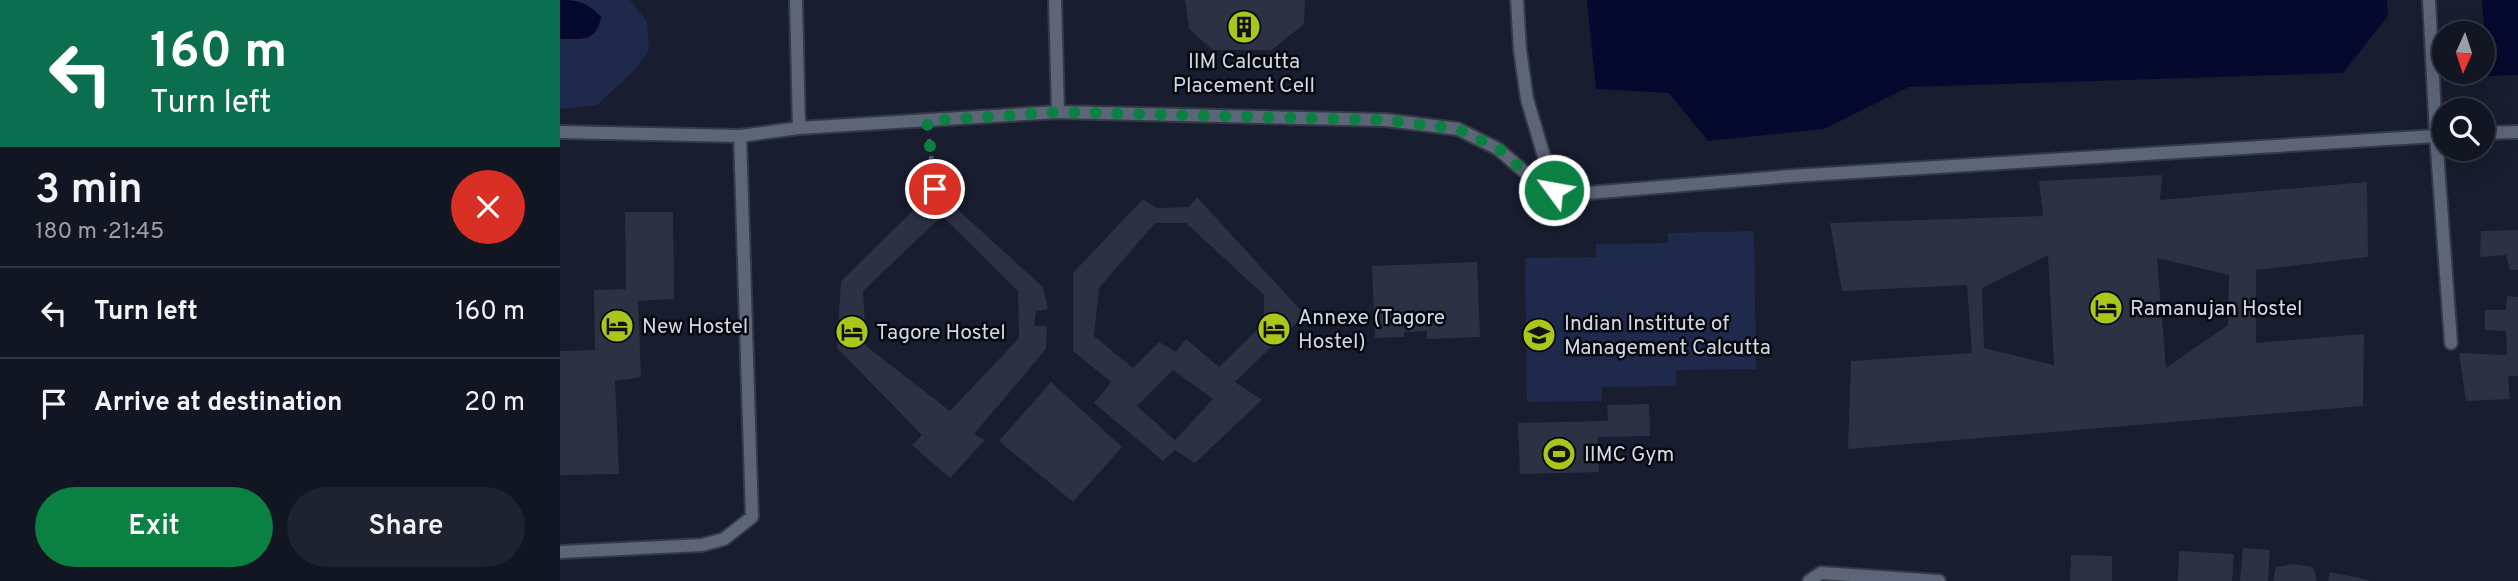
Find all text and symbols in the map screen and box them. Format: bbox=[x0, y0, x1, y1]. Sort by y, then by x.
building icon: IIM Calcutta Placement Cell bbox=[1225, 8, 1263, 46]
north arrow bbox=[2432, 21, 2496, 84]
map controls bbox=[2432, 21, 2495, 161]
text: 160 m bbox=[150, 23, 287, 85]
icon: left bbox=[35, 28, 126, 119]
place label: IIM Calcutta Placement Cell bbox=[1173, 49, 1315, 100]
text: Turn left bbox=[150, 84, 271, 124]
button: search bbox=[2432, 98, 2495, 161]
position arrow bbox=[1517, 153, 1591, 227]
pin bbox=[905, 159, 965, 219]
text: 3 min bbox=[35, 165, 143, 218]
button: close bbox=[451, 170, 525, 244]
icon: arrive bbox=[916, 170, 954, 208]
text: 180 m · 21:45 bbox=[35, 218, 164, 247]
hotel icon: Ramanujan Hostel bbox=[2087, 289, 2125, 327]
icon: left bbox=[35, 294, 73, 332]
text: Turn left bbox=[94, 296, 198, 329]
text: 160 m bbox=[455, 296, 525, 329]
place label: Ramanujan Hostel bbox=[2130, 296, 2303, 323]
place label: Annexe (Tagore Hostel) bbox=[1298, 305, 1445, 356]
hotel icon: New Hostel bbox=[598, 307, 636, 345]
hotel icon: Annexe (Tagore Hostel) bbox=[1255, 310, 1293, 348]
place label: Indian Institute of Management Calcutta bbox=[1564, 311, 1771, 362]
hotel icon: Tagore Hostel bbox=[833, 313, 871, 351]
place label: New Hostel bbox=[642, 314, 748, 341]
school or university icon: Indian Institute of Management Calcutta bbox=[1520, 316, 1558, 354]
place label: Tagore Hostel bbox=[876, 320, 1006, 347]
icon: arrive bbox=[35, 385, 73, 423]
text: Arrive at destination bbox=[94, 387, 342, 420]
text: 20 m bbox=[464, 387, 525, 420]
sports icon: IIMC Gym bbox=[1540, 435, 1578, 473]
place label: IIMC Gym bbox=[1584, 442, 1674, 469]
button: Exit bbox=[35, 487, 273, 567]
button: Share bbox=[287, 487, 525, 567]

